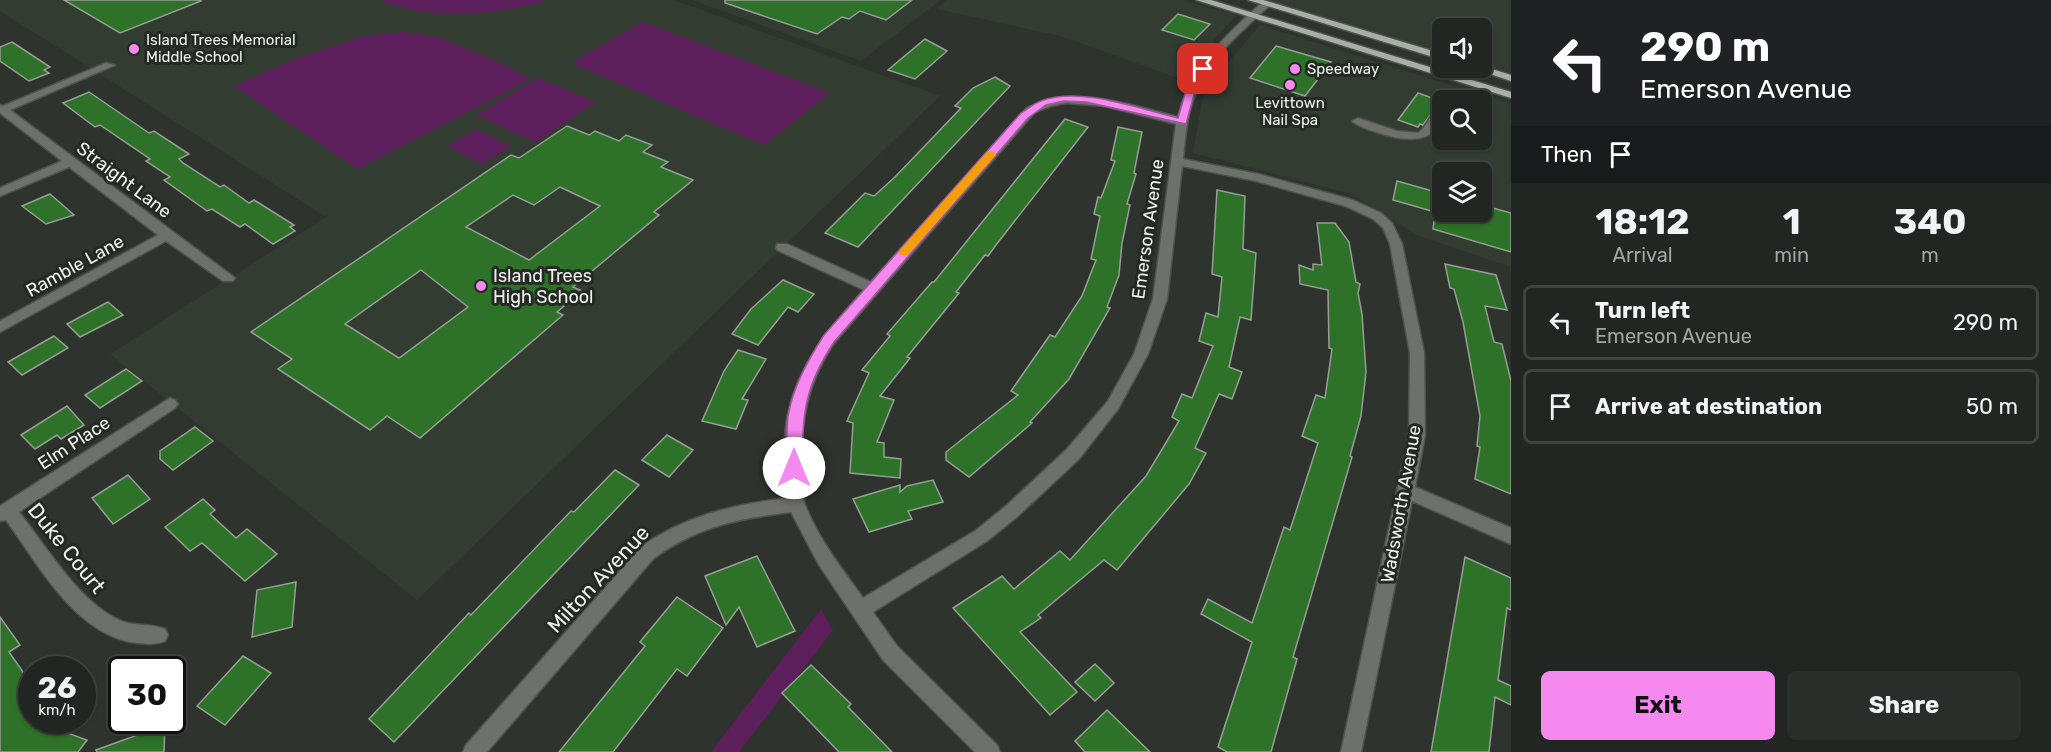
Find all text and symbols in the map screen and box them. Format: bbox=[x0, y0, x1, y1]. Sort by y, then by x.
map controls bbox=[1432, 18, 1492, 222]
button: sound bbox=[1432, 18, 1492, 78]
text: 290 m bbox=[1640, 22, 1770, 72]
icon: left bbox=[1541, 24, 1619, 102]
place label: Island Trees Memorial Middle School bbox=[146, 31, 296, 66]
marker: Island Trees Memorial Middle School bbox=[127, 42, 141, 56]
pin bbox=[1177, 43, 1228, 94]
icon: arrive bbox=[1186, 52, 1219, 85]
place label: Speedway bbox=[1307, 60, 1379, 78]
marker: Speedway bbox=[1288, 62, 1302, 76]
text: Emerson Avenue bbox=[1640, 73, 1852, 105]
marker: Levittown Nail Spa bbox=[1283, 78, 1297, 92]
button: search bbox=[1432, 90, 1492, 150]
place label: Levittown Nail Spa bbox=[1255, 94, 1325, 129]
street label: Straight Lane bbox=[72, 137, 176, 223]
icon: arrive bbox=[1604, 138, 1637, 171]
text: Then bbox=[1541, 141, 1592, 168]
street label: Emerson Avenue bbox=[1127, 158, 1169, 300]
button: layers bbox=[1432, 162, 1492, 222]
text: 18:12 bbox=[1596, 200, 1690, 243]
text: 1 bbox=[1783, 200, 1801, 243]
text: 340 bbox=[1894, 200, 1966, 243]
street label: Ramble Lane bbox=[22, 230, 128, 302]
text: Arrival bbox=[1613, 243, 1673, 267]
text: min bbox=[1774, 243, 1809, 267]
text: m bbox=[1921, 243, 1939, 267]
place label: Island Trees High School bbox=[493, 265, 593, 308]
marker: Island Trees High School bbox=[474, 279, 488, 293]
text: Turn left bbox=[1595, 297, 1690, 324]
icon: left bbox=[1544, 306, 1577, 339]
text: 290 m bbox=[1953, 309, 2018, 336]
text: Emerson Avenue bbox=[1595, 324, 1752, 348]
icon: arrive bbox=[1544, 390, 1577, 423]
text: Arrive at destination bbox=[1595, 393, 1822, 420]
text: 50 m bbox=[1966, 393, 2018, 420]
street label: Elm Place bbox=[34, 412, 114, 474]
street label: Wadsworth Avenue bbox=[1376, 423, 1426, 585]
position arrow bbox=[762, 436, 826, 500]
street label: Duke Court bbox=[23, 498, 111, 598]
street label: Milton Avenue bbox=[542, 520, 654, 638]
speed limit sign: 30 bbox=[108, 656, 186, 734]
text: 26 bbox=[37, 670, 77, 706]
button: Exit bbox=[1541, 671, 1775, 740]
button: Share bbox=[1787, 671, 2021, 740]
text: km/h bbox=[38, 701, 76, 719]

